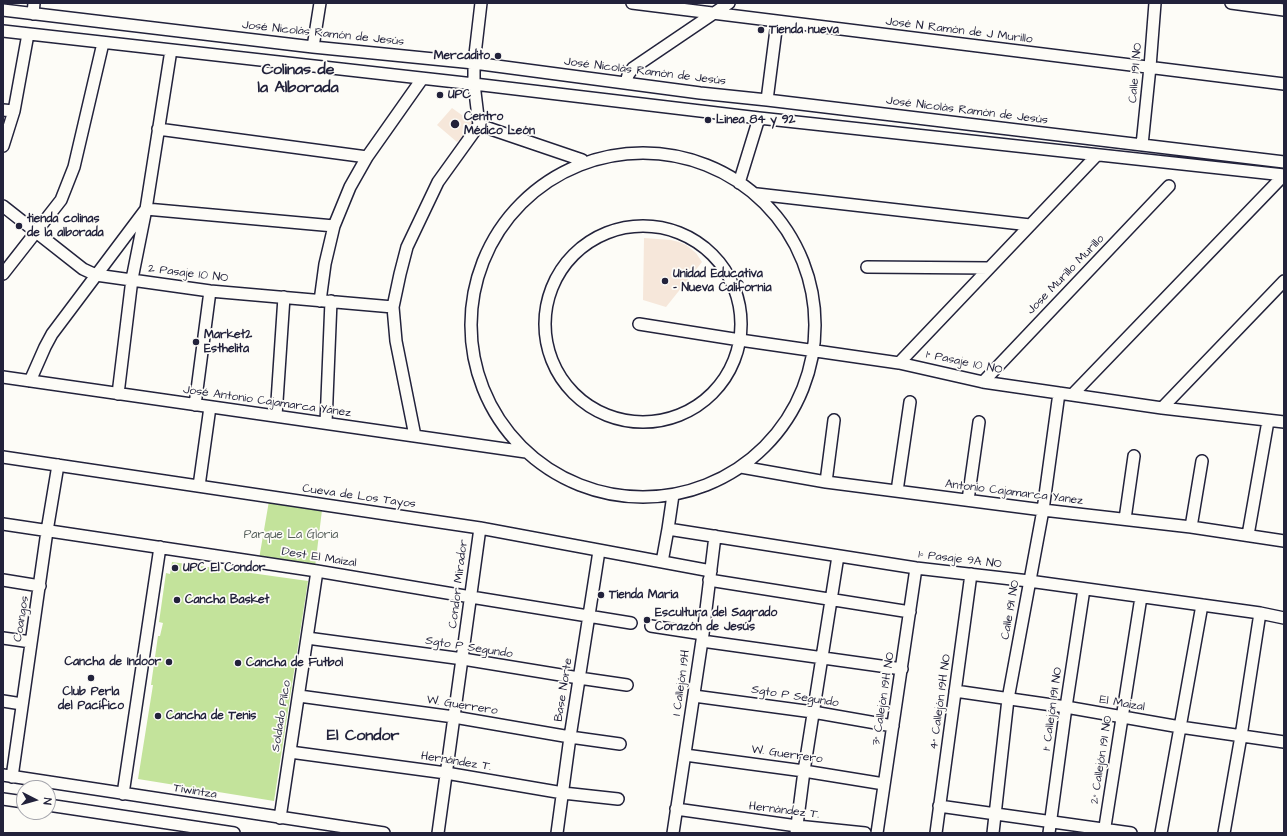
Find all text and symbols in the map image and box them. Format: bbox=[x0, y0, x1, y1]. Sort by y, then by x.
street label: José N Ramón de J Murillo bbox=[885, 15, 1033, 47]
street label: José Nicolás Ramón de Jesús bbox=[241, 18, 405, 50]
place label: Tienda nueva bbox=[769, 23, 839, 37]
marker: Tienda nueva bbox=[756, 25, 766, 35]
street label: Calle 19I NO bbox=[1126, 42, 1146, 104]
place label: Mercadito bbox=[434, 49, 490, 63]
marker: Mercadito bbox=[493, 51, 503, 61]
street label: José Nicolás Ramón de Jesús bbox=[563, 55, 727, 89]
district label: Colinas de la Alborada bbox=[257, 61, 339, 99]
place label: UPC bbox=[448, 88, 471, 102]
marker: UPC bbox=[435, 90, 445, 100]
street label: José Nicolás Ramón de Jesús bbox=[885, 94, 1049, 128]
place label: Centro Médico León bbox=[464, 110, 535, 138]
place label: Linea 84 y 92 bbox=[716, 113, 795, 127]
marker: Linea 84 y 92 bbox=[703, 115, 713, 125]
marker: Centro Médico León bbox=[449, 118, 461, 130]
place label: tienda colinas de la alborada bbox=[27, 212, 104, 240]
marker: tienda colinas de la alborada bbox=[14, 221, 24, 231]
street label: Jose Murillo Murillo bbox=[1024, 232, 1108, 318]
street label: 2 Pasaje 10 NO bbox=[147, 262, 229, 286]
place label: Unidad Educativa - Nueva California bbox=[673, 267, 771, 295]
marker: Unidad Educativa - Nueva California bbox=[660, 276, 670, 286]
place label: Market2 Esthelita bbox=[204, 328, 252, 356]
marker: Market2 Esthelita bbox=[191, 337, 201, 347]
street label: 1° Pasaje 10 NO bbox=[924, 348, 1004, 378]
street label: José Antonio Cajamarca Yánez bbox=[182, 383, 352, 421]
street label: Antonio Cajamarca Yanez bbox=[944, 477, 1084, 509]
street label: Cueva de Los Tayos bbox=[301, 482, 417, 512]
park label: Parque La Gloria bbox=[244, 528, 338, 542]
street label: Condor Mirador bbox=[446, 539, 472, 629]
street label: Dest El Maizal bbox=[281, 545, 357, 571]
street label: 1º Pasaje 9A NO bbox=[918, 548, 1002, 572]
place label: UPC El Condor bbox=[183, 561, 265, 575]
marker: UPC El Condor bbox=[170, 563, 180, 573]
street label: Calle 19I NO bbox=[999, 579, 1023, 641]
place label: Tienda Maria bbox=[609, 588, 678, 602]
marker: Tienda Maria bbox=[596, 590, 606, 600]
place label: Cancha Basket bbox=[185, 593, 269, 607]
street label: Coangos bbox=[11, 595, 33, 643]
marker: Cancha Basket bbox=[172, 595, 182, 605]
place label: Escultura del Sagrado Corazón de Jesús bbox=[655, 606, 777, 634]
marker: Escultura del Sagrado Corazón de Jesús bbox=[642, 615, 652, 625]
street label: Sgto P Segundo bbox=[424, 634, 514, 662]
street label: 1 Callejón 19H bbox=[670, 649, 694, 717]
street label: 3° Callejón 19H NO bbox=[870, 651, 898, 747]
street label: 4° Callejón 19H NO bbox=[927, 653, 955, 751]
place label: Cancha de Indoor bbox=[64, 655, 161, 669]
place label: Cancha de Futbol bbox=[246, 656, 343, 670]
marker: Cancha de Indoor bbox=[164, 657, 174, 667]
street label: Base Norte bbox=[552, 657, 576, 723]
marker: Cancha de Futbol bbox=[233, 658, 243, 668]
street label: 1° Callejón 19I NO bbox=[1040, 666, 1066, 752]
marker: Club Perla del Pacífico bbox=[86, 673, 96, 683]
street label: Soldado Pilco bbox=[269, 679, 295, 753]
street label: Sgto P Segundo bbox=[750, 683, 840, 711]
place label: Club Perla del Pacífico bbox=[58, 685, 124, 713]
street label: W. Guerrero bbox=[425, 693, 499, 719]
street label: El Maizal bbox=[1098, 693, 1146, 715]
place label: Cancha de Tenis bbox=[166, 709, 256, 723]
marker: Cancha de Tenis bbox=[153, 711, 163, 721]
street label: 2° Callejón 19I NO bbox=[1088, 715, 1116, 805]
district label: El Condor bbox=[327, 727, 399, 747]
street label: W. Guerrero bbox=[750, 743, 824, 767]
street label: Hernández T. bbox=[420, 749, 492, 775]
north arrow bbox=[16, 780, 56, 820]
street label: Tiwintza bbox=[172, 781, 218, 803]
text: N bbox=[40, 797, 55, 805]
street label: Hernández T. bbox=[748, 800, 820, 822]

